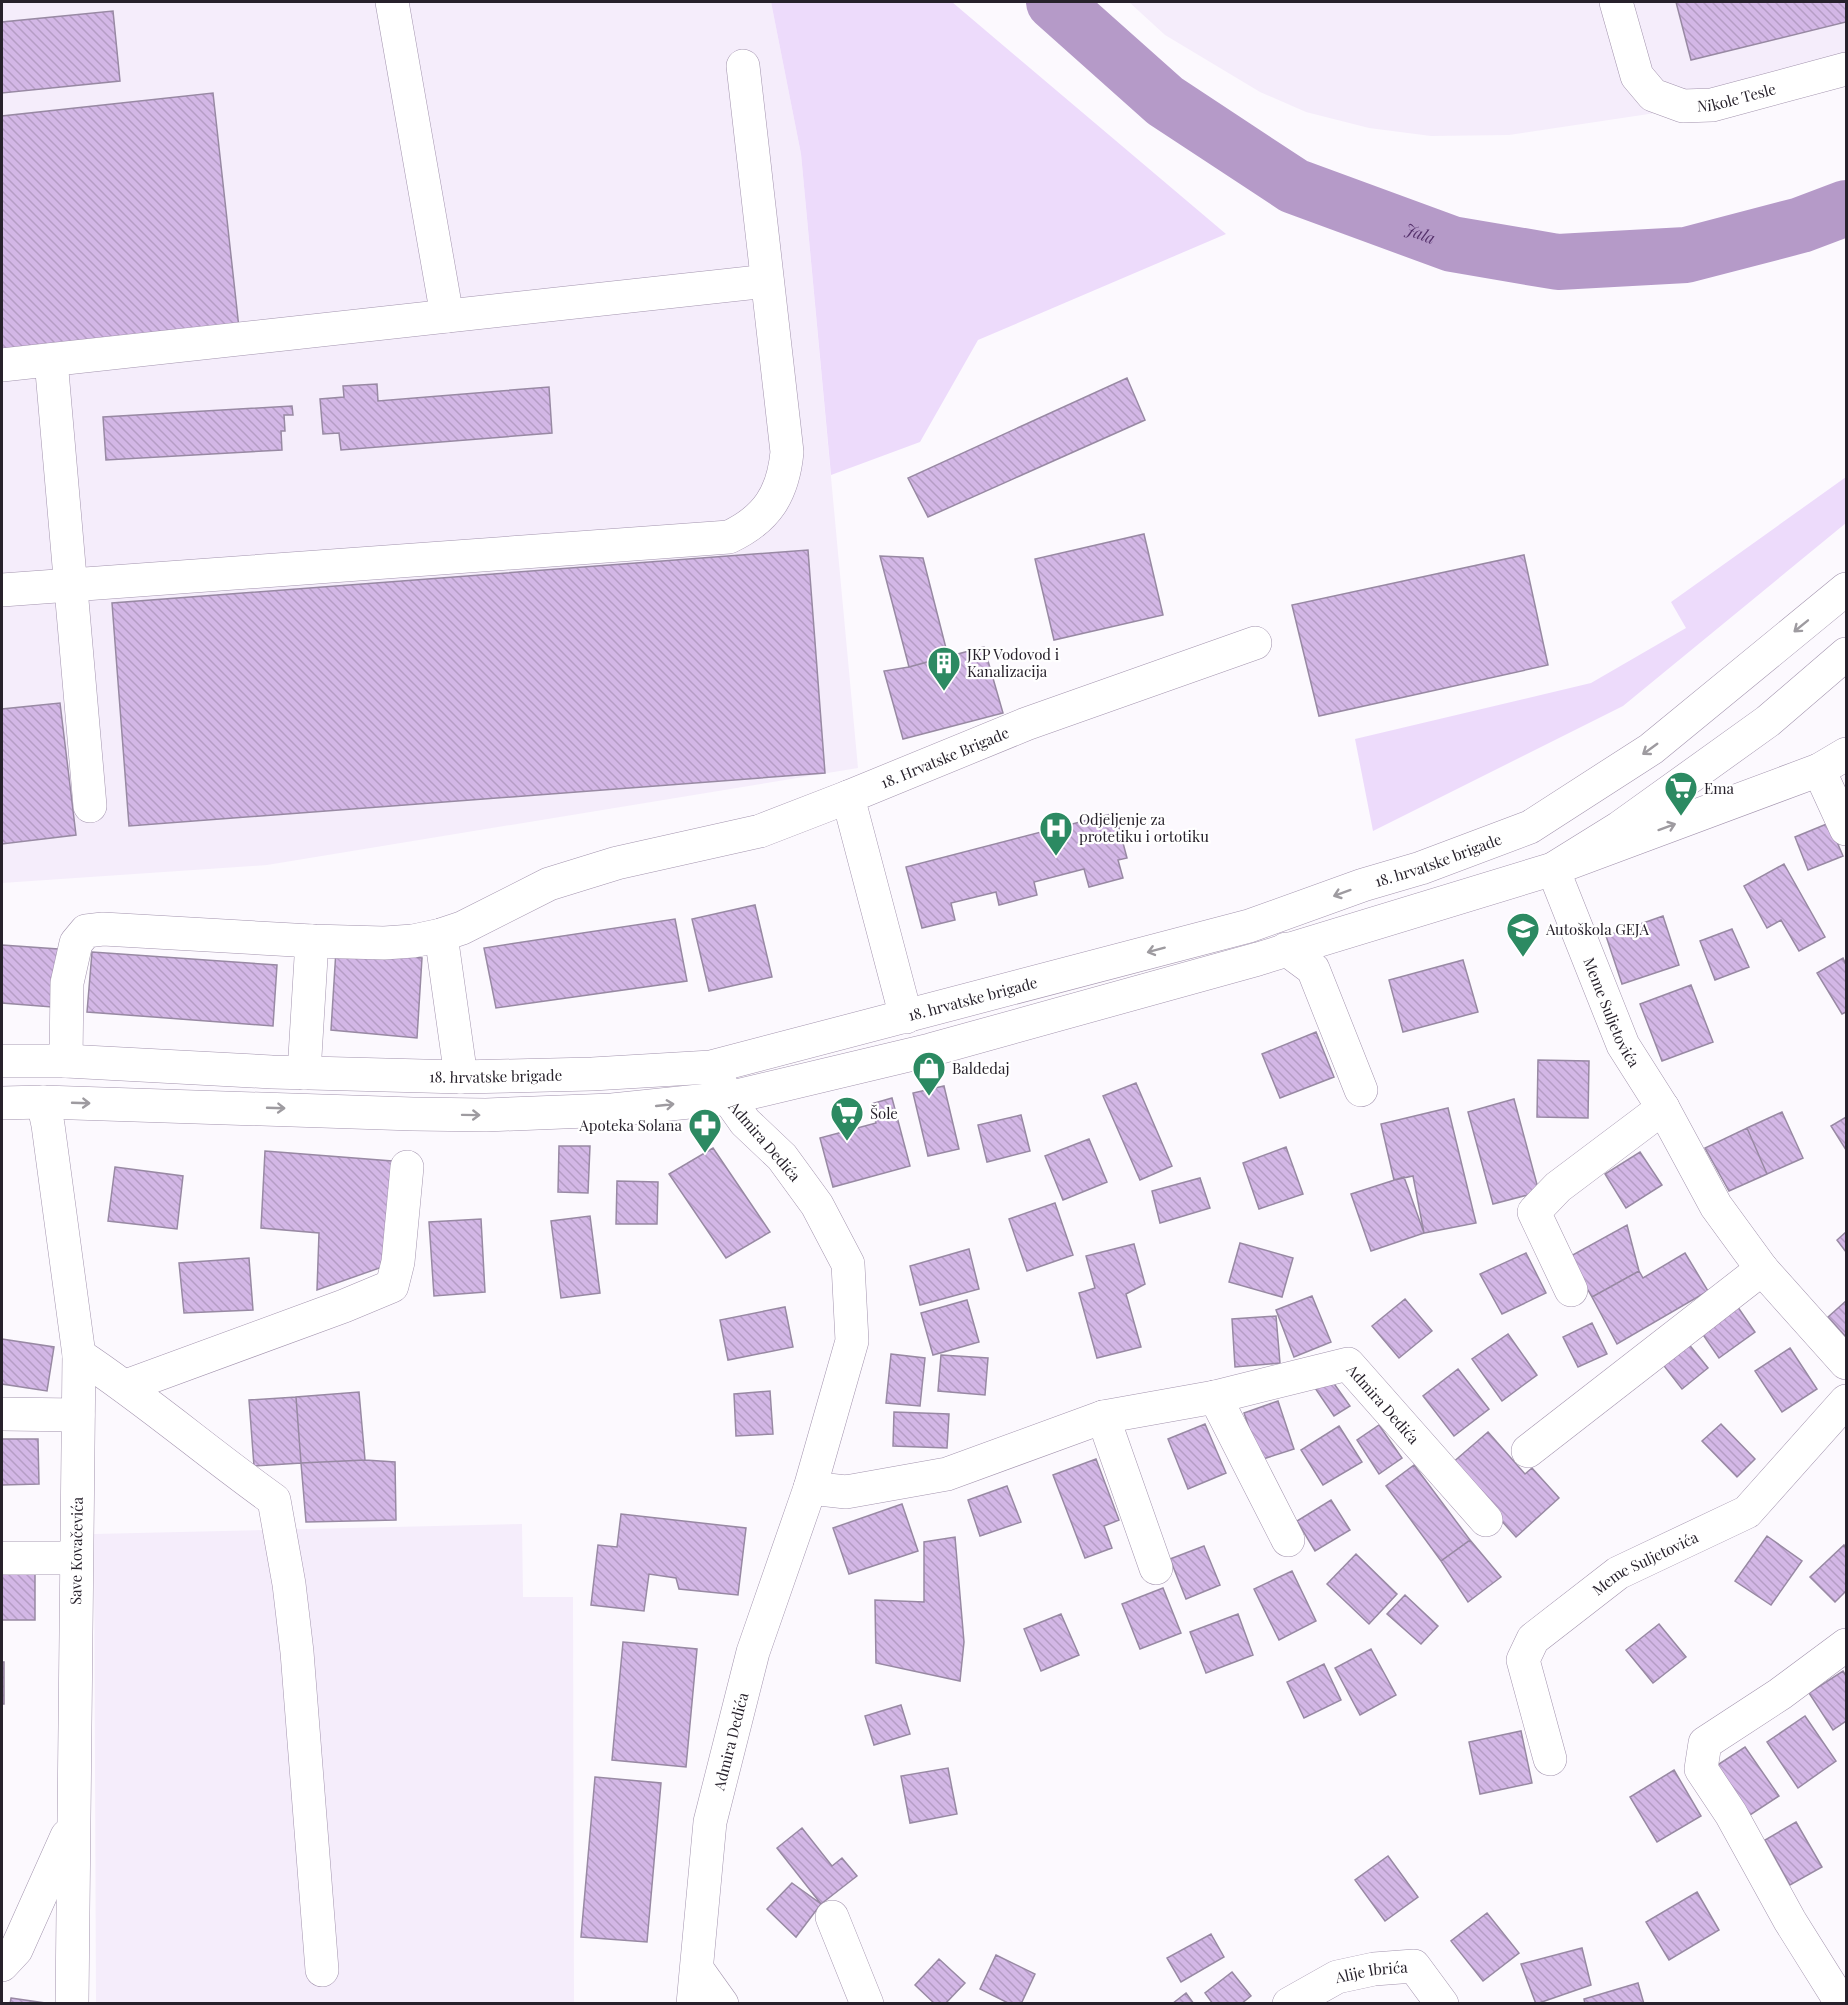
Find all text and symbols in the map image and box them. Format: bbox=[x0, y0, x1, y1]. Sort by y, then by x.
street label: Nikole Tesle bbox=[1697, 78, 1778, 116]
water label: Jala bbox=[1403, 217, 1438, 248]
one-way arrow bbox=[1794, 619, 1809, 633]
place label: JKP Vodovod i Kanalizacija bbox=[966, 644, 1060, 681]
building icon: JKP Vodovod i Kanalizacija bbox=[926, 645, 962, 692]
street label: 18. Hrvatske Brigade bbox=[878, 722, 1012, 793]
one-way arrow bbox=[1643, 743, 1659, 756]
supermarket icon: Ema bbox=[1663, 770, 1699, 817]
place label: Ema bbox=[1704, 778, 1734, 798]
place label: Odjeljenje za protetiku i ortotiku bbox=[1079, 809, 1209, 846]
hospital icon: Odjeljenje za protetiku i ortotiku bbox=[1038, 810, 1074, 857]
one-way arrow bbox=[1657, 820, 1675, 831]
street label: 18. hrvatske brigade bbox=[1372, 829, 1504, 891]
one-way arrow bbox=[1333, 888, 1352, 899]
school or university icon: Autoškola GEJA bbox=[1505, 911, 1541, 958]
place label: Autoškola GEJA bbox=[1545, 919, 1650, 939]
one-way arrow bbox=[1147, 945, 1166, 957]
street label: Meme Suljetovića bbox=[1579, 954, 1645, 1071]
street label: 18. hrvatske brigade bbox=[906, 972, 1039, 1025]
shop icon: Baldedaj bbox=[911, 1050, 947, 1097]
place label: Baldedaj bbox=[952, 1058, 1009, 1078]
street label: 18. hrvatske brigade bbox=[429, 1065, 562, 1087]
supermarket icon: Šole bbox=[829, 1095, 865, 1142]
street label: Admira Dedića bbox=[724, 1096, 806, 1186]
one-way arrow bbox=[70, 1097, 90, 1109]
one-way arrow bbox=[655, 1099, 675, 1110]
one-way arrow bbox=[265, 1103, 285, 1114]
place label: Šole bbox=[870, 1103, 898, 1123]
pharmacy icon: Apoteka Solana bbox=[687, 1107, 723, 1154]
one-way arrow bbox=[460, 1109, 480, 1121]
place label: Apoteka Solana bbox=[578, 1115, 683, 1135]
street label: Admira Dedića bbox=[1342, 1359, 1424, 1448]
street label: Save Kovačevića bbox=[65, 1496, 87, 1605]
street label: Meme Suljetovića bbox=[1588, 1526, 1702, 1600]
street label: Admira Dedića bbox=[708, 1690, 752, 1793]
street label: Alije Ibrića bbox=[1332, 1956, 1409, 1987]

